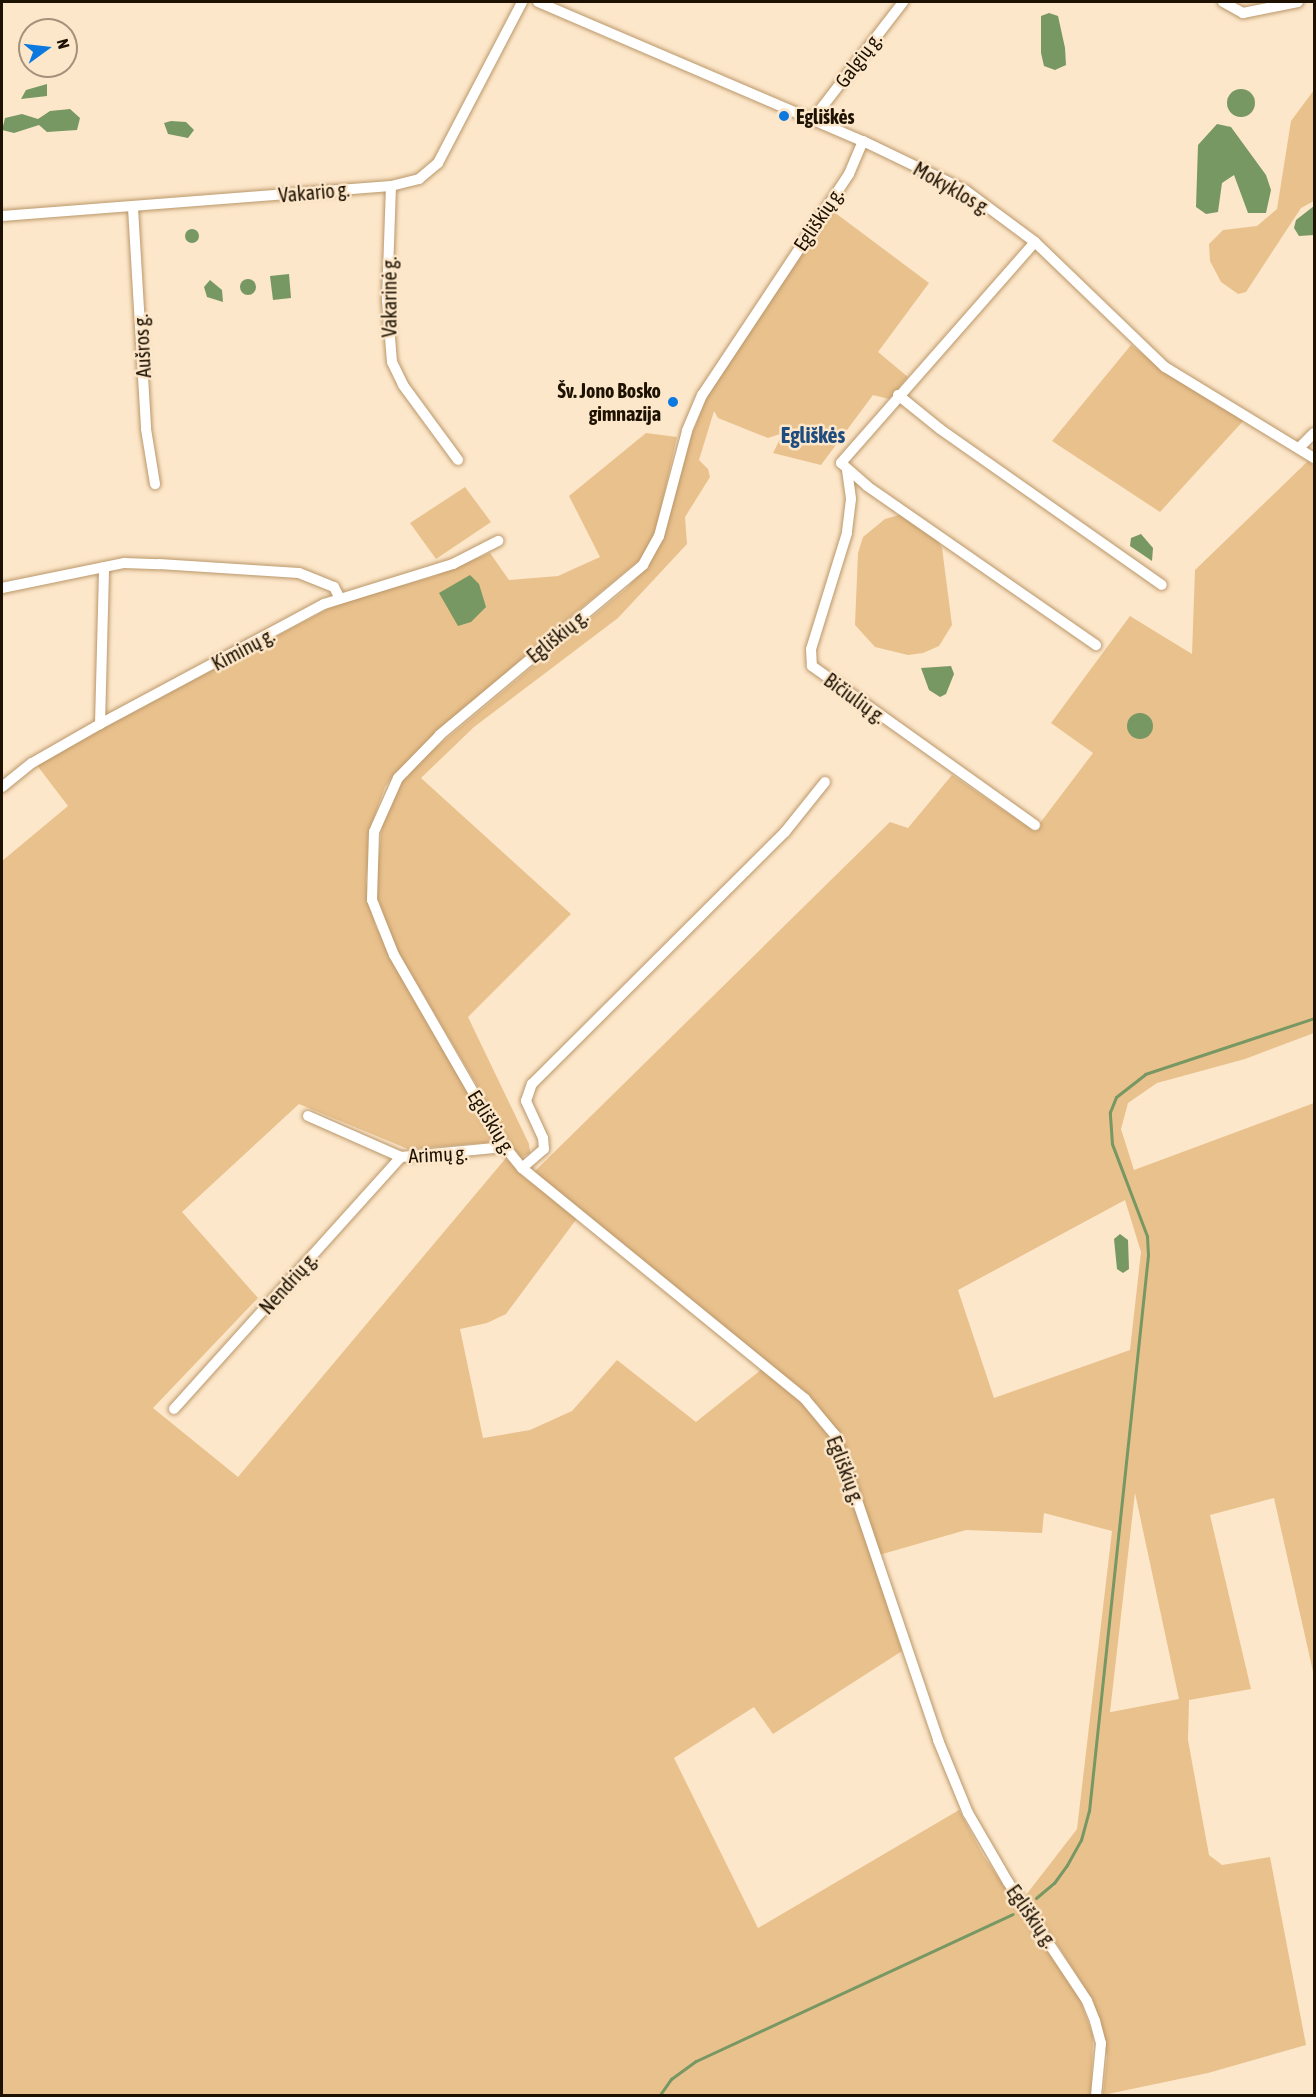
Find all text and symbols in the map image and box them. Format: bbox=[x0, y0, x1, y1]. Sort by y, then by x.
north arrow bbox=[18, 18, 78, 78]
street label: Galgių g. bbox=[830, 28, 886, 92]
text: N bbox=[54, 37, 73, 51]
place label: Egliškės bbox=[796, 104, 855, 128]
marker: Egliškės bbox=[777, 109, 791, 123]
street label: Mokyklos g. bbox=[909, 156, 995, 220]
street label: Vakario g. bbox=[277, 177, 351, 207]
street label: Egliškių g. bbox=[788, 183, 848, 255]
street label: Vakarinė g. bbox=[377, 257, 401, 337]
street label: Aušros g. bbox=[128, 314, 156, 378]
place label: Šv. Jono Bosko gimnazija bbox=[557, 378, 661, 425]
marker: Šv. Jono Bosko gimnazija bbox=[666, 395, 680, 409]
district label: Egliškės bbox=[781, 423, 845, 449]
street label: Egliškių g. bbox=[522, 604, 592, 668]
street label: Kiminų g. bbox=[207, 623, 279, 675]
street label: Bičiulių g. bbox=[820, 668, 890, 728]
street label: Egliškių g. bbox=[463, 1085, 521, 1159]
street label: Arimų g. bbox=[408, 1140, 468, 1168]
street label: Nendrių g. bbox=[254, 1247, 322, 1319]
street label: Egliškių g. bbox=[822, 1432, 870, 1508]
street label: Egliškių g. bbox=[1002, 1880, 1062, 1952]

